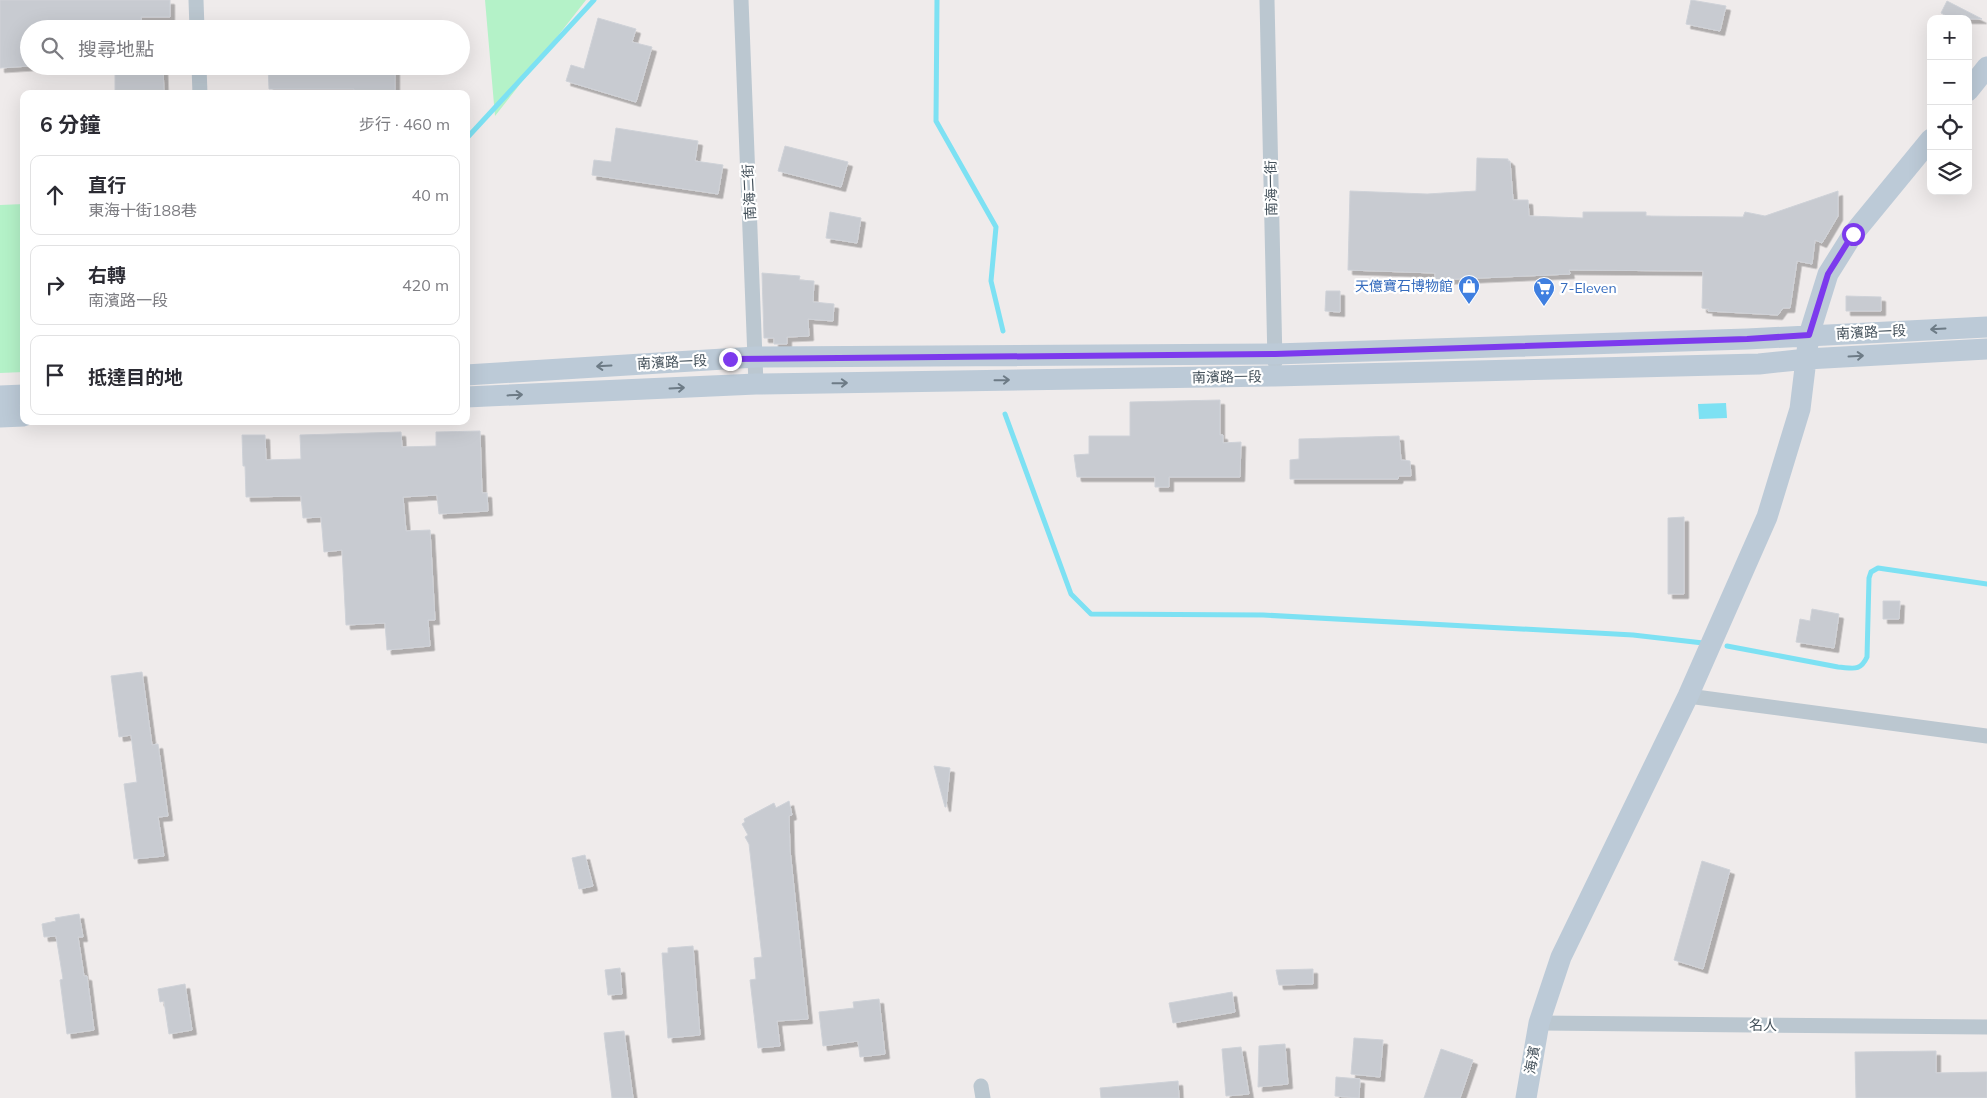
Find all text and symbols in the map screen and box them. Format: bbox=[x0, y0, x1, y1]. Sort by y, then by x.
map controls bbox=[1927, 15, 1972, 195]
button: + bbox=[1927, 15, 1972, 60]
search box bbox=[20, 20, 470, 75]
icon: search bbox=[38, 34, 66, 62]
text: 搜尋地點 bbox=[78, 37, 154, 61]
button: − bbox=[1927, 60, 1972, 105]
button: locate bbox=[1927, 105, 1972, 150]
text: 6 分鐘 bbox=[40, 111, 100, 137]
text: 步行 · 460 m bbox=[359, 114, 450, 134]
button: layers bbox=[1927, 150, 1972, 195]
street label: 南海一街 bbox=[1262, 160, 1280, 216]
street label: 南海二街 bbox=[739, 164, 759, 220]
text: 直行 bbox=[88, 173, 126, 197]
icon: ahead bbox=[41, 181, 69, 209]
text: 40 m bbox=[412, 185, 449, 205]
text: 東海十街188巷 bbox=[88, 200, 197, 220]
route start bbox=[1842, 223, 1865, 246]
text: 右轉 bbox=[88, 263, 126, 287]
icon: right bbox=[41, 271, 69, 299]
shop icon: 天億寶石博物館 bbox=[1457, 274, 1481, 305]
text: 420 m bbox=[402, 275, 449, 295]
supermarket icon: 7-Eleven bbox=[1532, 276, 1556, 307]
place label: 天億寶石博物館 bbox=[1355, 277, 1453, 295]
place label: 7-Eleven bbox=[1560, 279, 1617, 297]
text: 南濱路一段 bbox=[88, 290, 168, 310]
street label: 南濱路一段 bbox=[1836, 321, 1906, 343]
one-way arrow bbox=[1931, 324, 1947, 334]
route end bbox=[719, 348, 742, 371]
street label: 南濱路一段 bbox=[637, 351, 707, 373]
one-way arrow bbox=[1847, 351, 1863, 361]
icon: arrive bbox=[41, 361, 69, 389]
one-way arrow bbox=[596, 362, 612, 371]
text: 抵達目的地 bbox=[88, 365, 183, 389]
street label: 南濱路一段 bbox=[1192, 367, 1262, 387]
one-way arrow bbox=[994, 376, 1010, 385]
one-way arrow bbox=[831, 378, 847, 388]
one-way arrow bbox=[669, 383, 685, 392]
one-way arrow bbox=[507, 391, 523, 400]
street label: 名人 bbox=[1749, 1016, 1777, 1034]
street label: 海濱 bbox=[1521, 1045, 1543, 1075]

